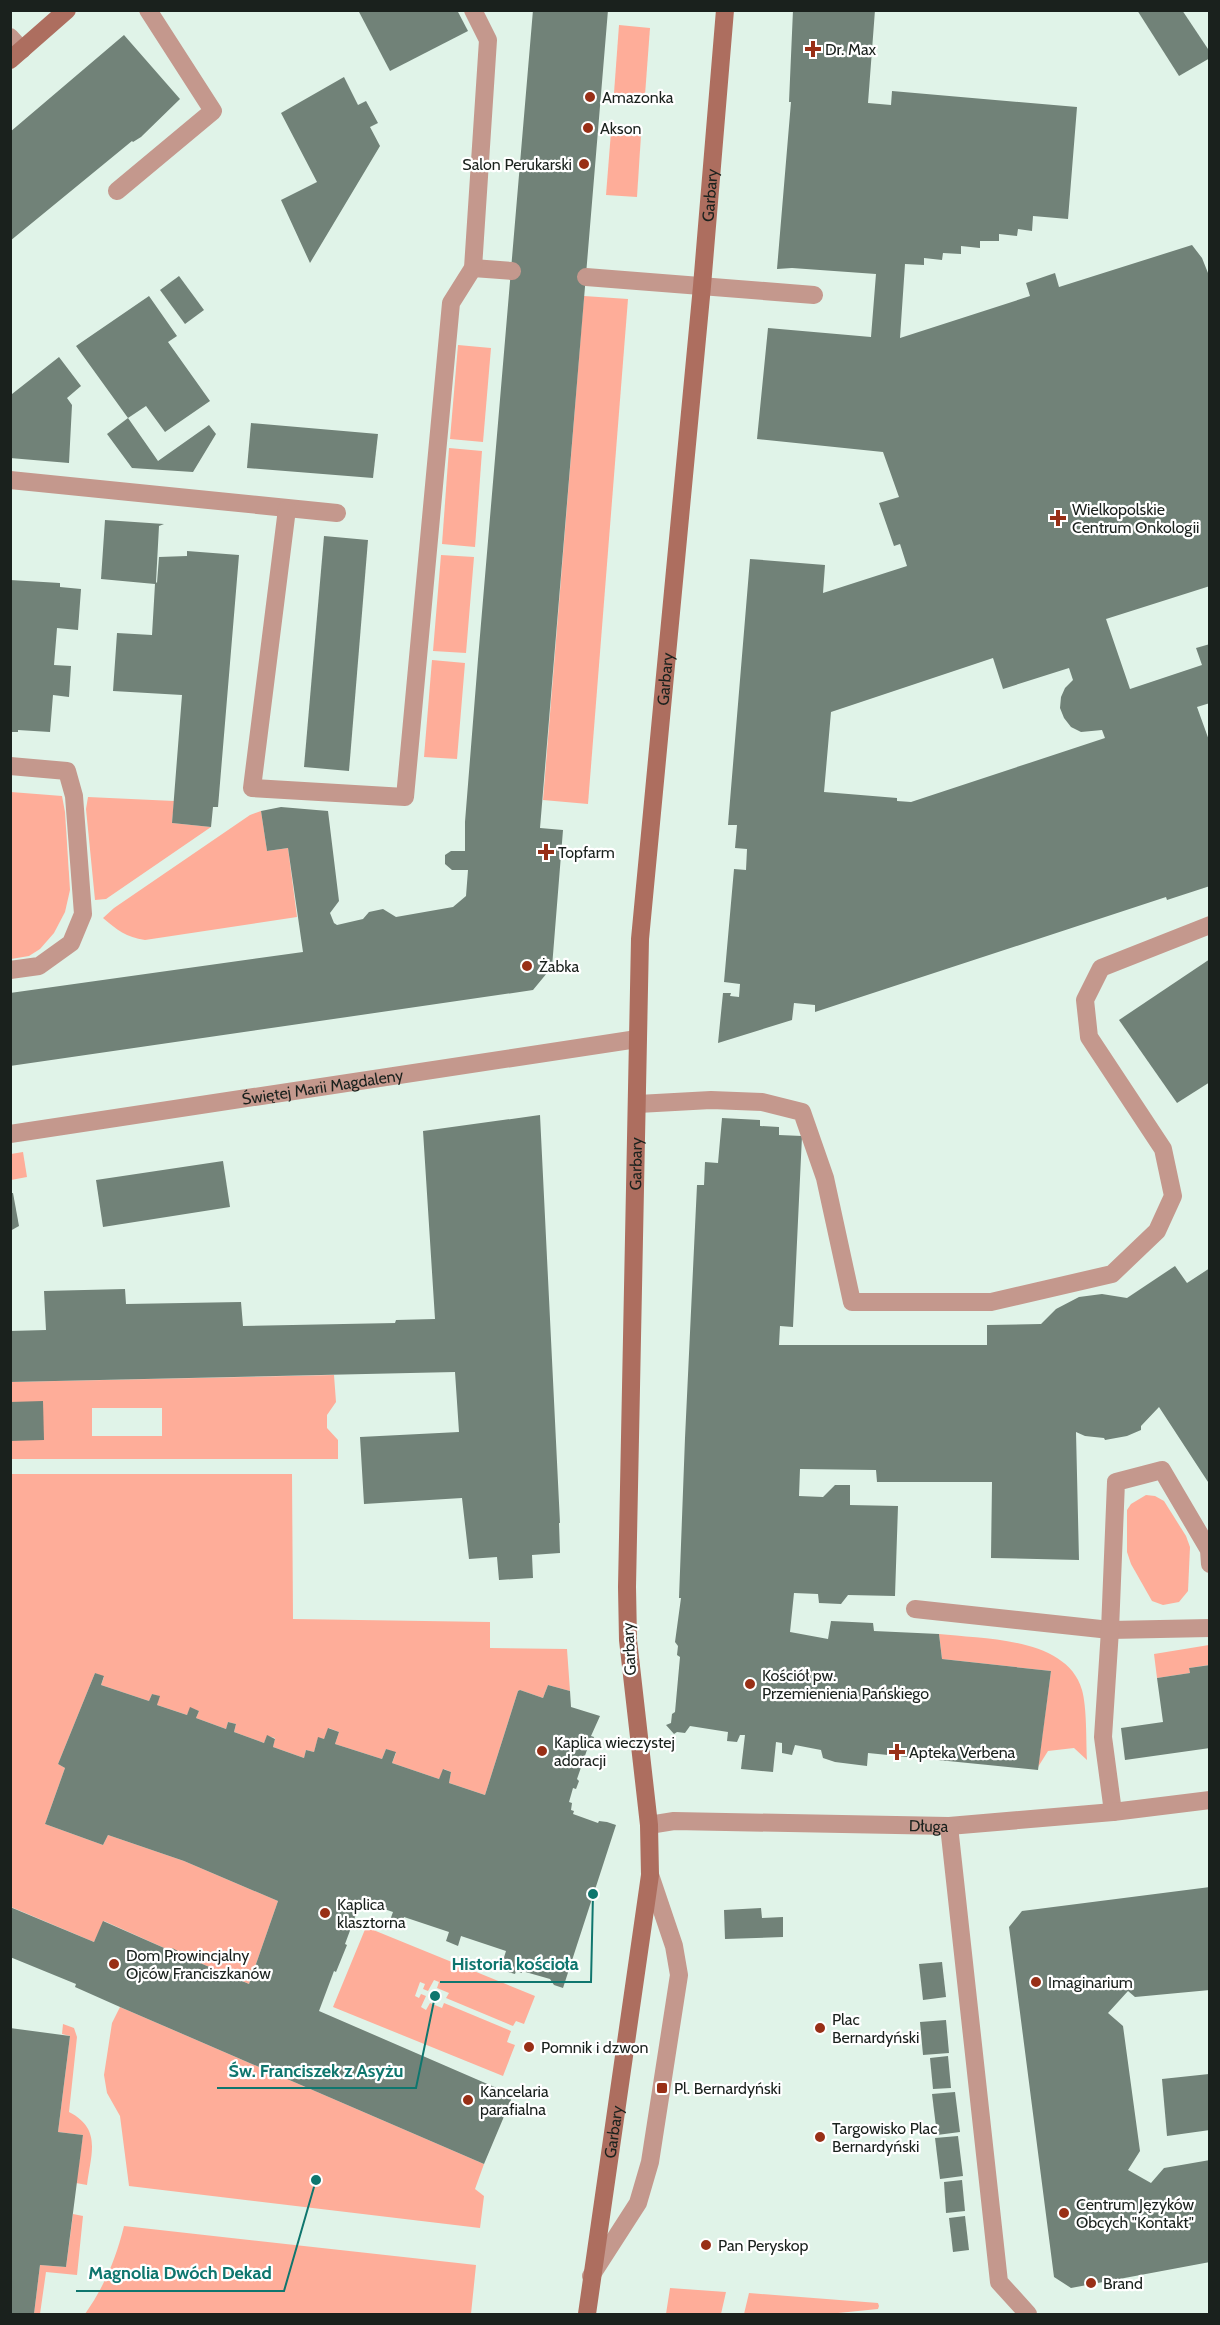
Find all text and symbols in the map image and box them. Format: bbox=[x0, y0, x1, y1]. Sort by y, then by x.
place label: Dr. Max bbox=[825, 40, 877, 59]
marker: Dr. Max bbox=[806, 42, 820, 56]
place label: Amazonka bbox=[602, 88, 674, 107]
marker: Amazonka bbox=[583, 90, 597, 104]
place label: Akson bbox=[600, 119, 641, 138]
marker: Akson bbox=[581, 121, 595, 135]
place label: Salon Perukarski bbox=[462, 155, 572, 174]
marker: Salon Perukarski bbox=[577, 157, 591, 171]
street label: Garbary bbox=[698, 168, 721, 222]
place label: Wielkopolskie Centrum Onkologii bbox=[1072, 500, 1199, 537]
marker: Wielkopolskie Centrum Onkologii bbox=[1049, 509, 1067, 527]
street label: Garbary bbox=[653, 652, 677, 706]
place label: Topfarm bbox=[558, 843, 615, 862]
marker: Topfarm bbox=[539, 845, 553, 859]
place label: Żabka bbox=[539, 957, 579, 976]
marker: Żabka bbox=[520, 959, 534, 973]
street label: Świętej Marii Magdaleny bbox=[240, 1065, 404, 1108]
street label: Garbary bbox=[625, 1137, 646, 1191]
street label: Garbary bbox=[618, 1622, 640, 1676]
place label: Kościół pw. Przemienienia Pańskiego bbox=[762, 1666, 929, 1703]
marker: Kościół pw. Przemienienia Pańskiego bbox=[743, 1677, 757, 1691]
place label: Kaplica wieczystej adoracji bbox=[554, 1733, 675, 1770]
place label: Apteka Verbena bbox=[909, 1743, 1016, 1762]
marker: Kaplica wieczystej adoracji bbox=[535, 1744, 549, 1758]
marker: Apteka Verbena bbox=[890, 1745, 904, 1759]
street label: Długa bbox=[909, 1816, 949, 1835]
place label: Kaplica klasztorna bbox=[337, 1895, 406, 1932]
marker: Kaplica klasztorna bbox=[318, 1906, 332, 1920]
place label: Dom Prowincjalny Ojców Franciszkanów bbox=[126, 1946, 271, 1983]
callout: Historia kościoła bbox=[440, 1946, 591, 1982]
text: Historia kościoła bbox=[451, 1953, 579, 1975]
marker: Dom Prowincjalny Ojców Franciszkanów bbox=[107, 1957, 121, 1971]
place label: Imaginarium bbox=[1048, 1973, 1133, 1992]
marker: Imaginarium bbox=[1029, 1975, 1043, 1989]
place label: Plac Bernardyński bbox=[832, 2010, 919, 2047]
marker: Plac Bernardyński bbox=[813, 2021, 827, 2035]
place label: Pomnik i dzwon bbox=[541, 2038, 649, 2057]
marker: Pomnik i dzwon bbox=[522, 2040, 536, 2054]
callout: Św. Franciszek z Asyżu bbox=[217, 2052, 416, 2088]
text: Św. Franciszek z Asyżu bbox=[229, 2060, 403, 2082]
place label: Pl. Bernardyński bbox=[674, 2079, 781, 2098]
marker: Pl. Bernardyński bbox=[655, 2081, 669, 2095]
place label: Kancelaria parafialna bbox=[480, 2082, 549, 2119]
marker: Kancelaria parafialna bbox=[461, 2093, 475, 2107]
street label: Garbary bbox=[600, 2104, 626, 2160]
place label: Targowisko Plac Bernardyński bbox=[832, 2119, 938, 2156]
marker: Targowisko Plac Bernardyński bbox=[813, 2130, 827, 2144]
place label: Centrum Języków Obcych "Kontakt" bbox=[1076, 2195, 1195, 2232]
marker: Centrum Języków Obcych "Kontakt" bbox=[1057, 2206, 1071, 2220]
place label: Pan Peryskop bbox=[718, 2236, 809, 2255]
marker: Pan Peryskop bbox=[699, 2238, 713, 2252]
callout: Magnolia Dwóch Dekad bbox=[76, 2255, 284, 2291]
text: Magnolia Dwóch Dekad bbox=[88, 2262, 272, 2284]
place label: Brand bbox=[1103, 2274, 1143, 2293]
marker: Brand bbox=[1084, 2276, 1098, 2290]

